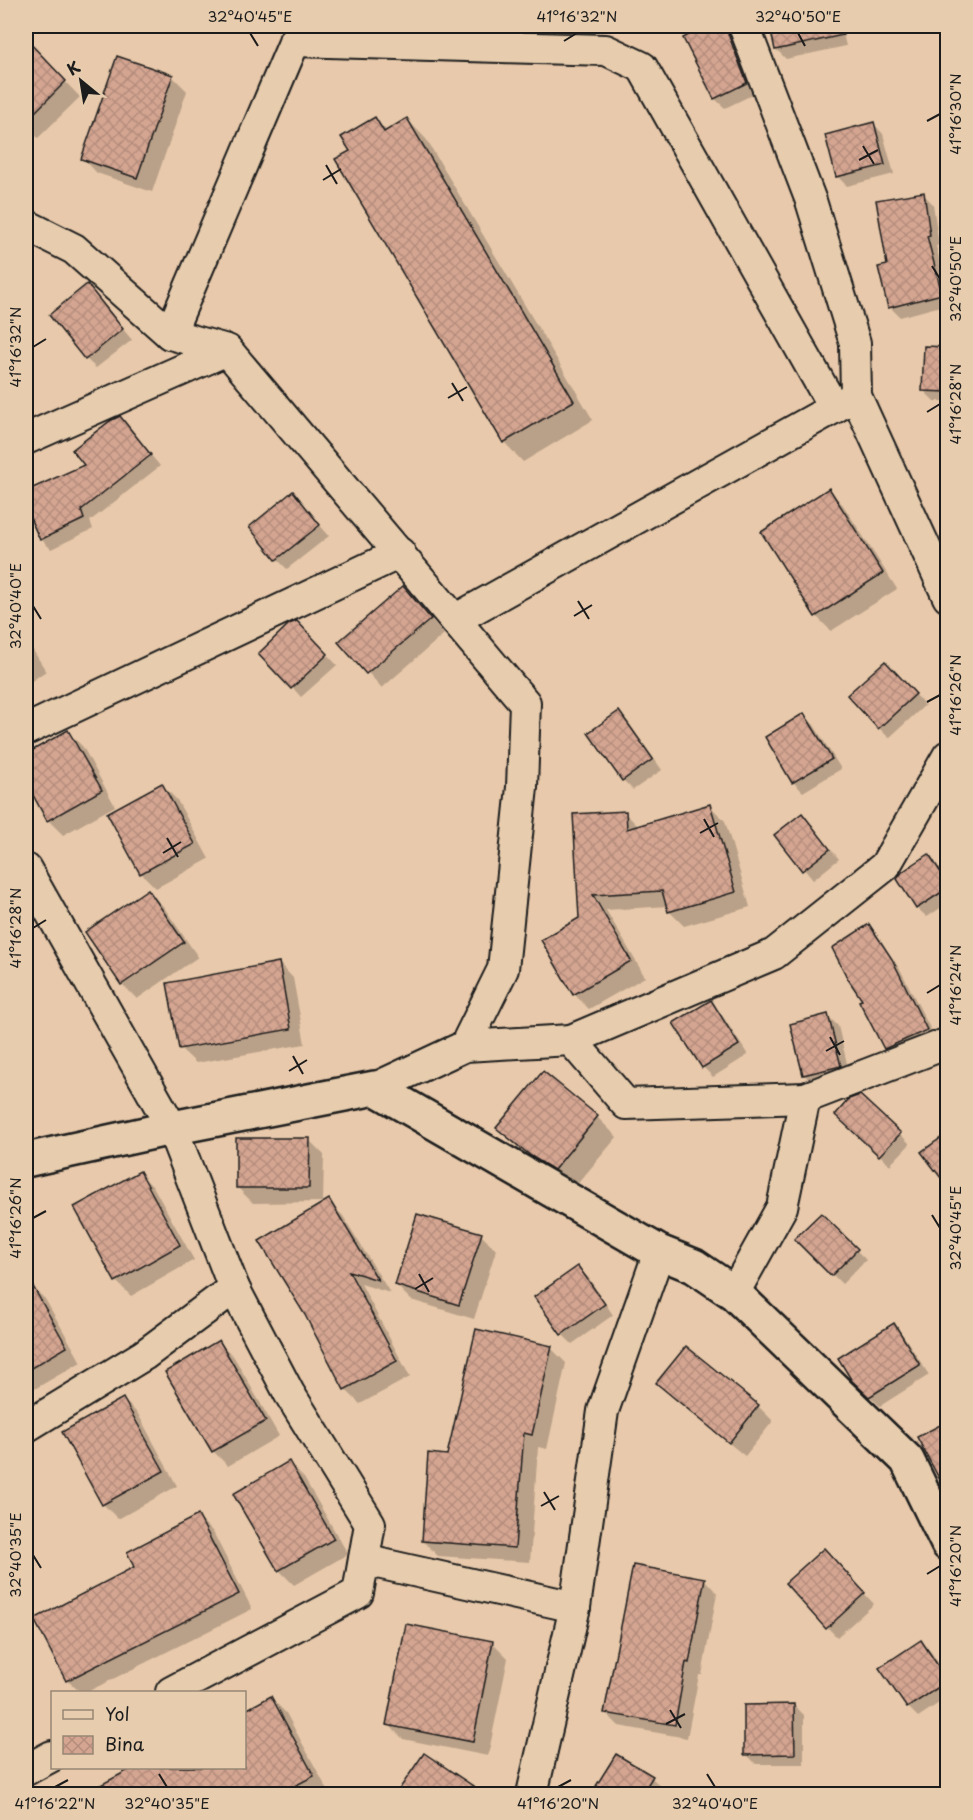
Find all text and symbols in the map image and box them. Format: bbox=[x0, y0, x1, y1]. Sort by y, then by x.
text: 32°40'45"E bbox=[208, 4, 292, 27]
text: 41°16'32"N bbox=[537, 4, 617, 27]
text: 32°40'50"E bbox=[755, 4, 841, 27]
north arrow bbox=[51, 51, 111, 111]
text: K bbox=[62, 54, 84, 80]
text: 41°16'30"N bbox=[943, 73, 966, 155]
text: 32°40'50"E bbox=[943, 236, 966, 322]
text: 41°16'32"N bbox=[3, 307, 26, 387]
text: 41°16'28"N bbox=[943, 363, 966, 445]
text: 32°40'40"E bbox=[3, 563, 26, 649]
text: 41°16'26"N bbox=[943, 654, 966, 736]
text: 41°16'28"N bbox=[3, 887, 26, 969]
text: 41°16'24"N bbox=[943, 945, 966, 1025]
text: 41°16'26"N bbox=[3, 1177, 26, 1259]
text: 32°40'45"E bbox=[943, 1186, 966, 1270]
text: 32°40'35"E bbox=[3, 1512, 26, 1598]
text: 41°16'20"N bbox=[943, 1525, 966, 1607]
legend bbox=[51, 1691, 246, 1769]
text: Yol bbox=[105, 1700, 130, 1727]
text: Bina bbox=[105, 1730, 145, 1757]
text: 41°16'22"N bbox=[15, 1791, 95, 1814]
text: 32°40'35"E bbox=[124, 1791, 210, 1814]
text: 41°16'20"N bbox=[517, 1791, 599, 1814]
text: 32°40'40"E bbox=[672, 1791, 758, 1814]

